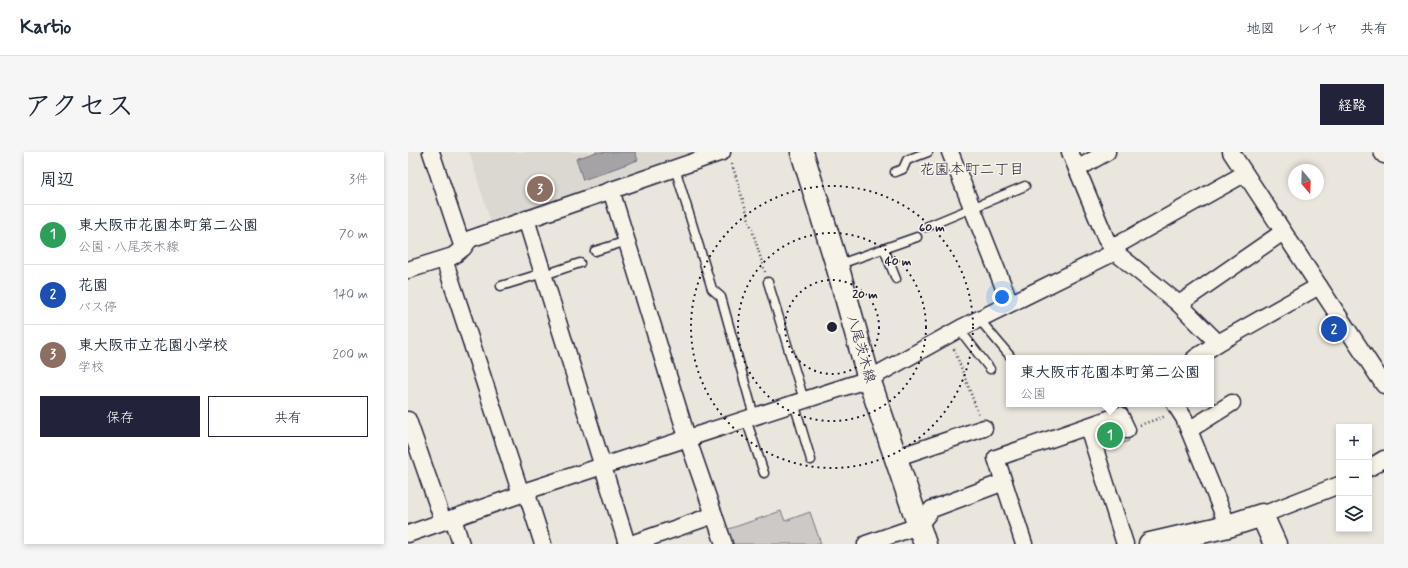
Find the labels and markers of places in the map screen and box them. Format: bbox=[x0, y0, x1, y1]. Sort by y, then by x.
pin: 3 bbox=[527, 174, 553, 204]
pin: 2 bbox=[1321, 314, 1347, 344]
centre of rings bbox=[825, 320, 839, 334]
pin: 1 bbox=[1097, 420, 1123, 450]

